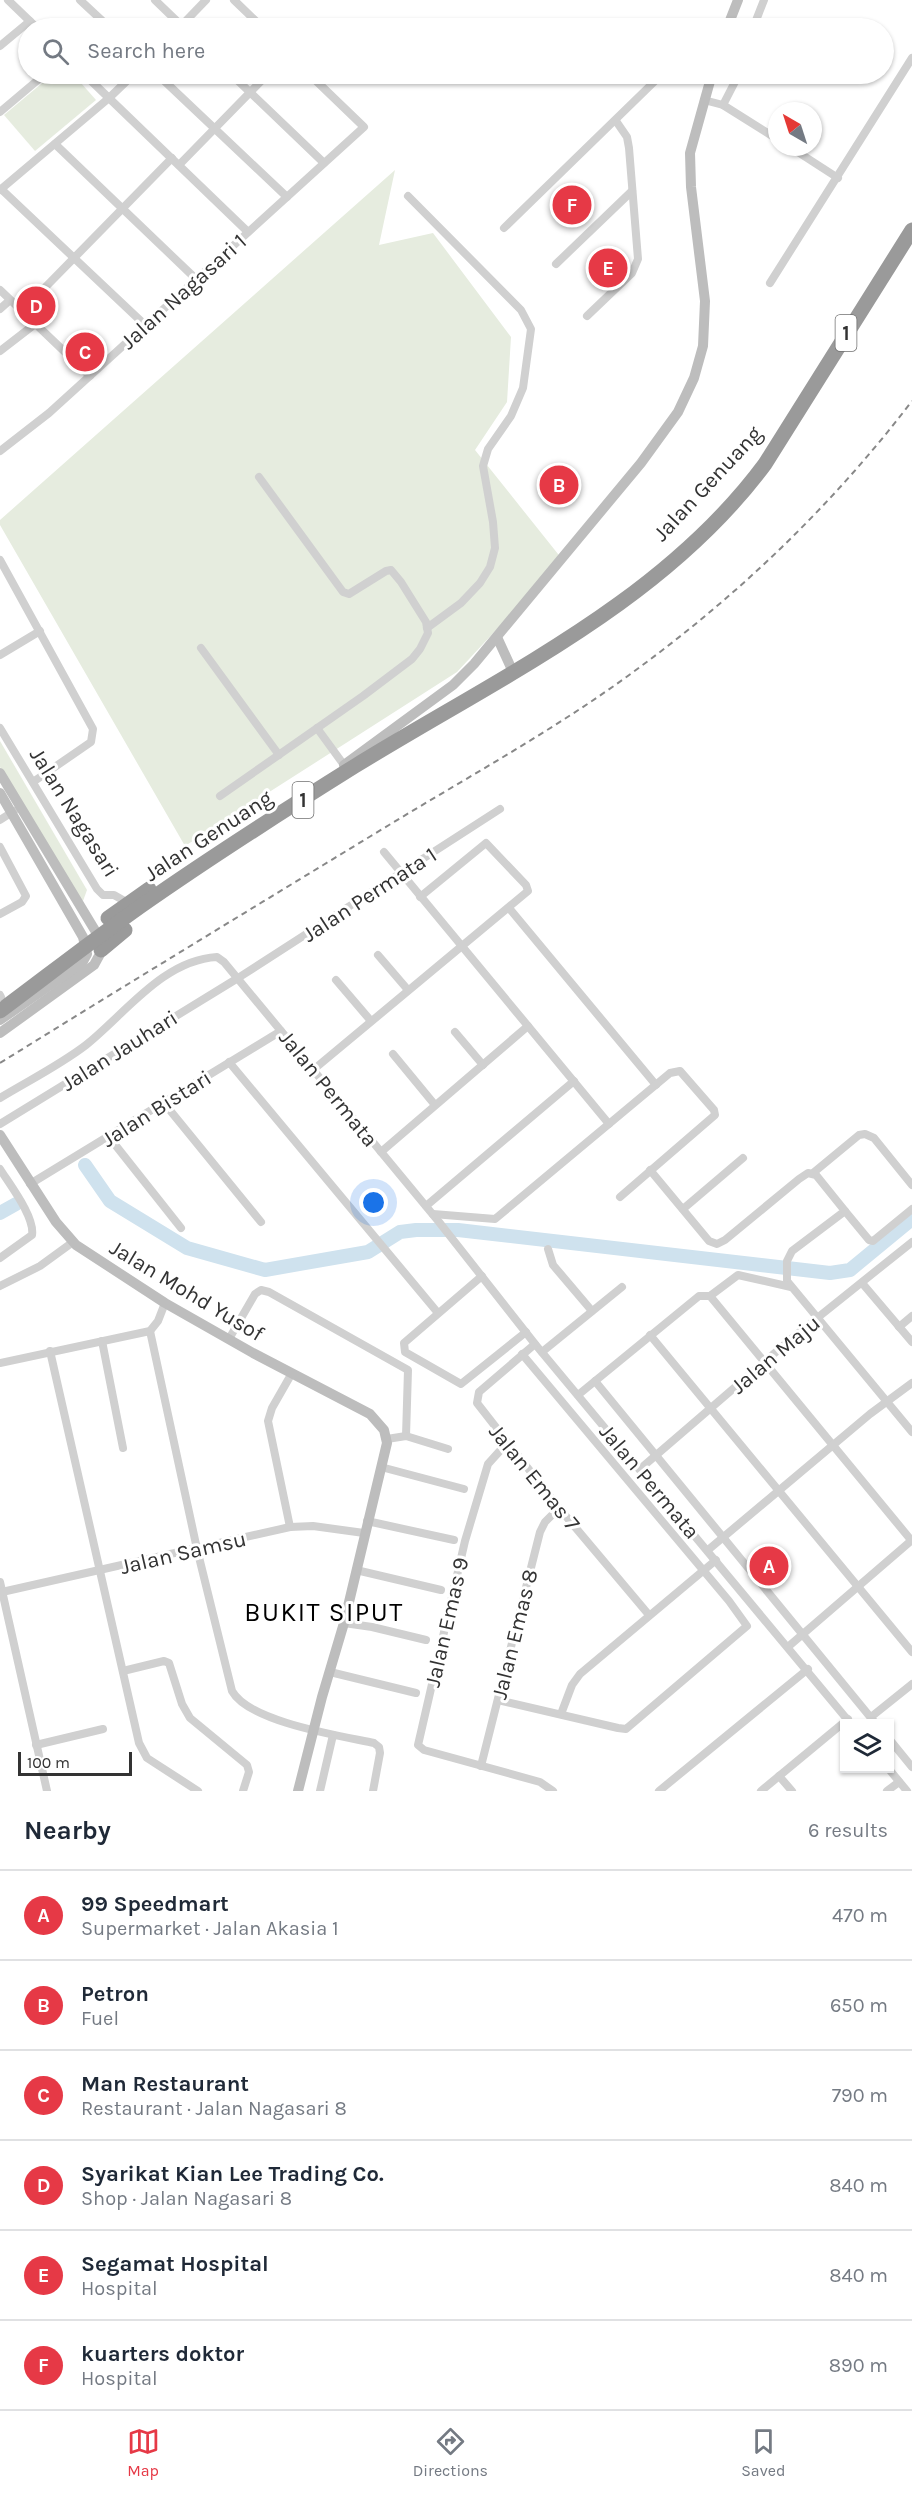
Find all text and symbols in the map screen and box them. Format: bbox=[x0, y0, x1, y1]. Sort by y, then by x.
search box bbox=[18, 18, 894, 84]
icon: search bbox=[39, 35, 72, 68]
text: Search here bbox=[87, 38, 205, 64]
north arrow bbox=[768, 102, 822, 156]
pin: F bbox=[552, 182, 592, 228]
street label: Jalan Nagasari 1 bbox=[115, 229, 252, 355]
pin: E bbox=[588, 246, 628, 290]
pin: D bbox=[16, 284, 56, 328]
road number: 1 bbox=[836, 315, 856, 351]
pin: C bbox=[66, 330, 104, 374]
street label: Jalan Genuang bbox=[648, 420, 768, 547]
pin: B bbox=[540, 462, 578, 508]
street label: Jalan Nagasari bbox=[24, 743, 124, 882]
road number: 1 bbox=[292, 782, 314, 818]
street label: Jalan Genuang bbox=[140, 784, 278, 887]
street label: Jalan Permata 1 bbox=[298, 842, 442, 948]
street label: Jalan Jauhari bbox=[57, 1005, 182, 1097]
street label: Jalan Permata bbox=[273, 1025, 383, 1152]
street label: Jalan Bistari bbox=[97, 1065, 216, 1153]
your location bbox=[359, 1188, 388, 1217]
street label: Jalan Mohd Yusof bbox=[105, 1235, 269, 1347]
street label: Jalan Maju bbox=[726, 1310, 826, 1400]
street label: Jalan Emas 7 bbox=[483, 1419, 585, 1536]
street label: Jalan Permata bbox=[594, 1419, 705, 1544]
street label: Jalan Samsu bbox=[118, 1526, 249, 1580]
pin: A bbox=[750, 1544, 788, 1588]
street label: Jalan Emas 9 bbox=[419, 1555, 475, 1690]
street label: Jalan Emas 8 bbox=[486, 1567, 544, 1702]
district label: BUKIT SIPUT bbox=[244, 1597, 404, 1628]
map controls bbox=[840, 1719, 894, 1773]
button: layers bbox=[840, 1719, 894, 1773]
scale bar bbox=[18, 1749, 132, 1776]
text: 100 m bbox=[27, 1753, 70, 1772]
text: Nearby bbox=[24, 1815, 111, 1846]
text: 6 results bbox=[808, 1819, 888, 1842]
text: 99 Speedmart bbox=[81, 1891, 229, 1917]
text: A bbox=[37, 1904, 50, 1927]
text: 470 m bbox=[832, 1904, 888, 1927]
text: Supermarket · Jalan Akasia 1 bbox=[81, 1917, 339, 1940]
text: Petron bbox=[81, 1981, 149, 2007]
text: B bbox=[37, 1994, 50, 2017]
text: 650 m bbox=[830, 1994, 888, 2017]
text: Fuel bbox=[81, 2007, 119, 2030]
text: Man Restaurant bbox=[81, 2071, 249, 2097]
text: C bbox=[37, 2084, 50, 2107]
text: 790 m bbox=[832, 2084, 888, 2107]
text: Restaurant · Jalan Nagasari 8 bbox=[81, 2097, 347, 2120]
text: Syarikat Kian Lee Trading Co. bbox=[81, 2161, 384, 2187]
text: D bbox=[37, 2174, 50, 2197]
text: 840 m bbox=[829, 2174, 888, 2197]
text: Shop · Jalan Nagasari 8 bbox=[81, 2187, 292, 2210]
text: Segamat Hospital bbox=[81, 2251, 269, 2277]
text: E bbox=[38, 2264, 49, 2287]
text: 840 m bbox=[829, 2264, 888, 2287]
text: Hospital bbox=[81, 2277, 158, 2300]
text: kuarters doktor bbox=[81, 2341, 244, 2367]
text: F bbox=[38, 2354, 49, 2377]
text: 890 m bbox=[829, 2354, 888, 2377]
text: Hospital bbox=[81, 2367, 158, 2390]
tab: Map bbox=[127, 2425, 160, 2480]
tab: Directions bbox=[413, 2425, 488, 2480]
tab: Saved bbox=[741, 2425, 785, 2480]

